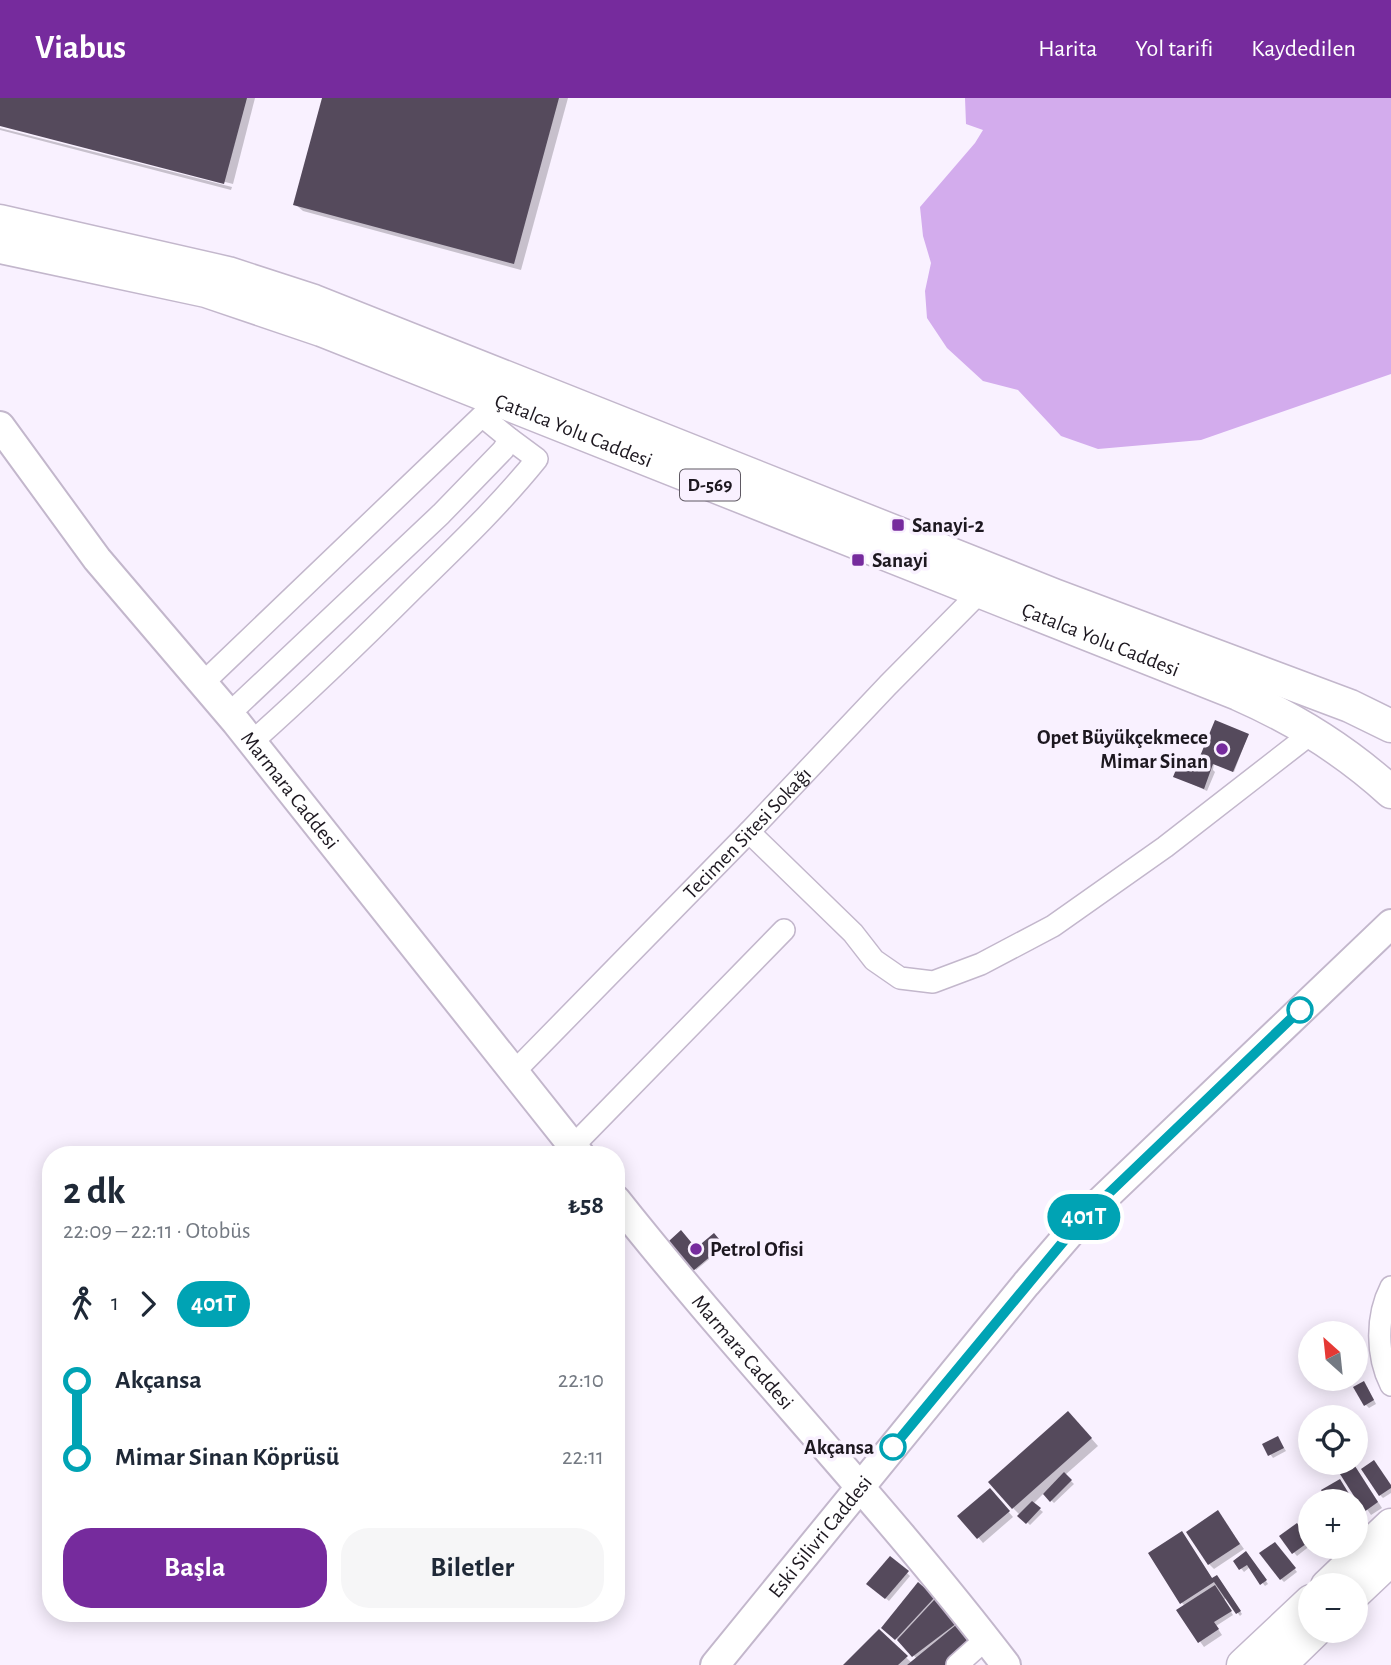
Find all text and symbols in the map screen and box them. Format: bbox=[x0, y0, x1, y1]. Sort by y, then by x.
text: Viabus bbox=[35, 32, 126, 65]
text: Harita bbox=[1038, 37, 1097, 61]
text: Yol tarifi bbox=[1135, 37, 1213, 61]
text: Kaydedilen bbox=[1251, 37, 1356, 61]
street label: Çatalca Yolu Caddesi bbox=[492, 390, 656, 471]
road number: D-569 bbox=[680, 470, 740, 500]
place label: Sanayi-2 bbox=[912, 515, 984, 536]
marker: Sanayi-2 bbox=[890, 517, 906, 533]
place label: Sanayi bbox=[872, 550, 928, 571]
marker: Sanayi bbox=[850, 552, 866, 568]
street label: Çatalca Yolu Caddesi bbox=[1019, 599, 1183, 680]
street label: Marmara Caddesi bbox=[237, 727, 343, 853]
place label: Opet Büyükçekmece Mimar Sinan bbox=[1037, 727, 1208, 772]
marker: Opet Büyükçekmece Mimar Sinan bbox=[1214, 741, 1230, 757]
street label: Tecimen Sitesi Sokağı bbox=[679, 763, 815, 903]
unlabelled marker bbox=[1287, 997, 1313, 1023]
text: 2 dk bbox=[63, 1173, 125, 1211]
text: ₺58 bbox=[568, 1192, 604, 1218]
line badge: 401T bbox=[1035, 1194, 1133, 1240]
text: 401T bbox=[1061, 1205, 1107, 1229]
text: 22:09 – 22:11 · Otobüs bbox=[63, 1220, 251, 1243]
place label: Petrol Ofisi bbox=[710, 1239, 804, 1260]
marker: Petrol Ofisi bbox=[688, 1241, 704, 1257]
icon: walk bbox=[63, 1285, 101, 1323]
icon: forward bbox=[129, 1285, 167, 1323]
street label: Marmara Caddesi bbox=[688, 1291, 798, 1413]
text: 1 bbox=[111, 1292, 119, 1315]
text: 401T bbox=[191, 1292, 236, 1316]
north arrow bbox=[1298, 1321, 1368, 1391]
map controls bbox=[1298, 1321, 1368, 1643]
text: Akçansa bbox=[115, 1367, 202, 1393]
text: 22:10 bbox=[558, 1369, 604, 1392]
button: locate bbox=[1298, 1405, 1368, 1475]
marker: Akçansa bbox=[880, 1434, 906, 1460]
place label: Akçansa bbox=[804, 1437, 874, 1458]
text: Mimar Sinan Köprüsü bbox=[115, 1444, 339, 1470]
text: 22:11 bbox=[562, 1446, 604, 1469]
street label: Eski Silivri Caddesi bbox=[764, 1471, 876, 1601]
button: + bbox=[1298, 1489, 1368, 1559]
button: Başla bbox=[63, 1528, 327, 1608]
button: Biletler bbox=[341, 1528, 604, 1608]
button: − bbox=[1298, 1573, 1368, 1643]

